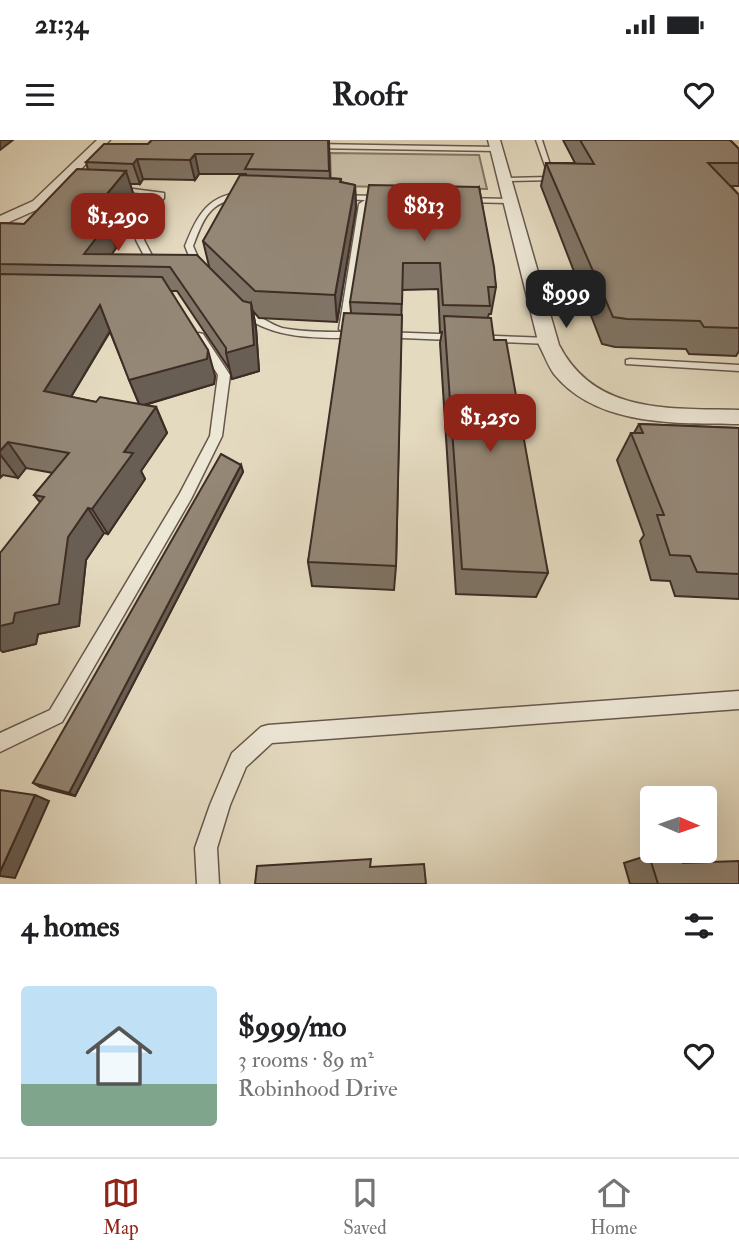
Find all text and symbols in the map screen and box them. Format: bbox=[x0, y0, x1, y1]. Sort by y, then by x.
text: 21:34 bbox=[35, 9, 88, 41]
text: Roofr bbox=[332, 75, 407, 115]
icon: menu bbox=[21, 76, 59, 114]
icon: heart bbox=[680, 76, 718, 114]
pin: $813 bbox=[383, 183, 465, 243]
text: $813 bbox=[404, 191, 444, 220]
pin: $1,290 bbox=[61, 194, 175, 253]
text: $1,290 bbox=[87, 201, 149, 230]
pin: $999 bbox=[525, 270, 607, 330]
text: $999 bbox=[542, 278, 590, 307]
pin: $1,250 bbox=[433, 394, 547, 454]
text: $1,250 bbox=[460, 402, 520, 431]
north arrow bbox=[640, 786, 718, 863]
map controls bbox=[640, 786, 717, 863]
icon: filters bbox=[680, 907, 718, 945]
text: 4 homes bbox=[21, 908, 120, 945]
text: $999/mo bbox=[238, 1008, 347, 1045]
icon: home bbox=[77, 1014, 161, 1098]
icon: heart bbox=[680, 1037, 718, 1075]
text: 3 rooms · 89 m² bbox=[238, 1045, 374, 1074]
text: Robinhood Drive bbox=[238, 1074, 398, 1103]
tab: Map bbox=[102, 1174, 140, 1240]
tab: Saved bbox=[343, 1174, 387, 1240]
tab: Home bbox=[590, 1174, 637, 1240]

